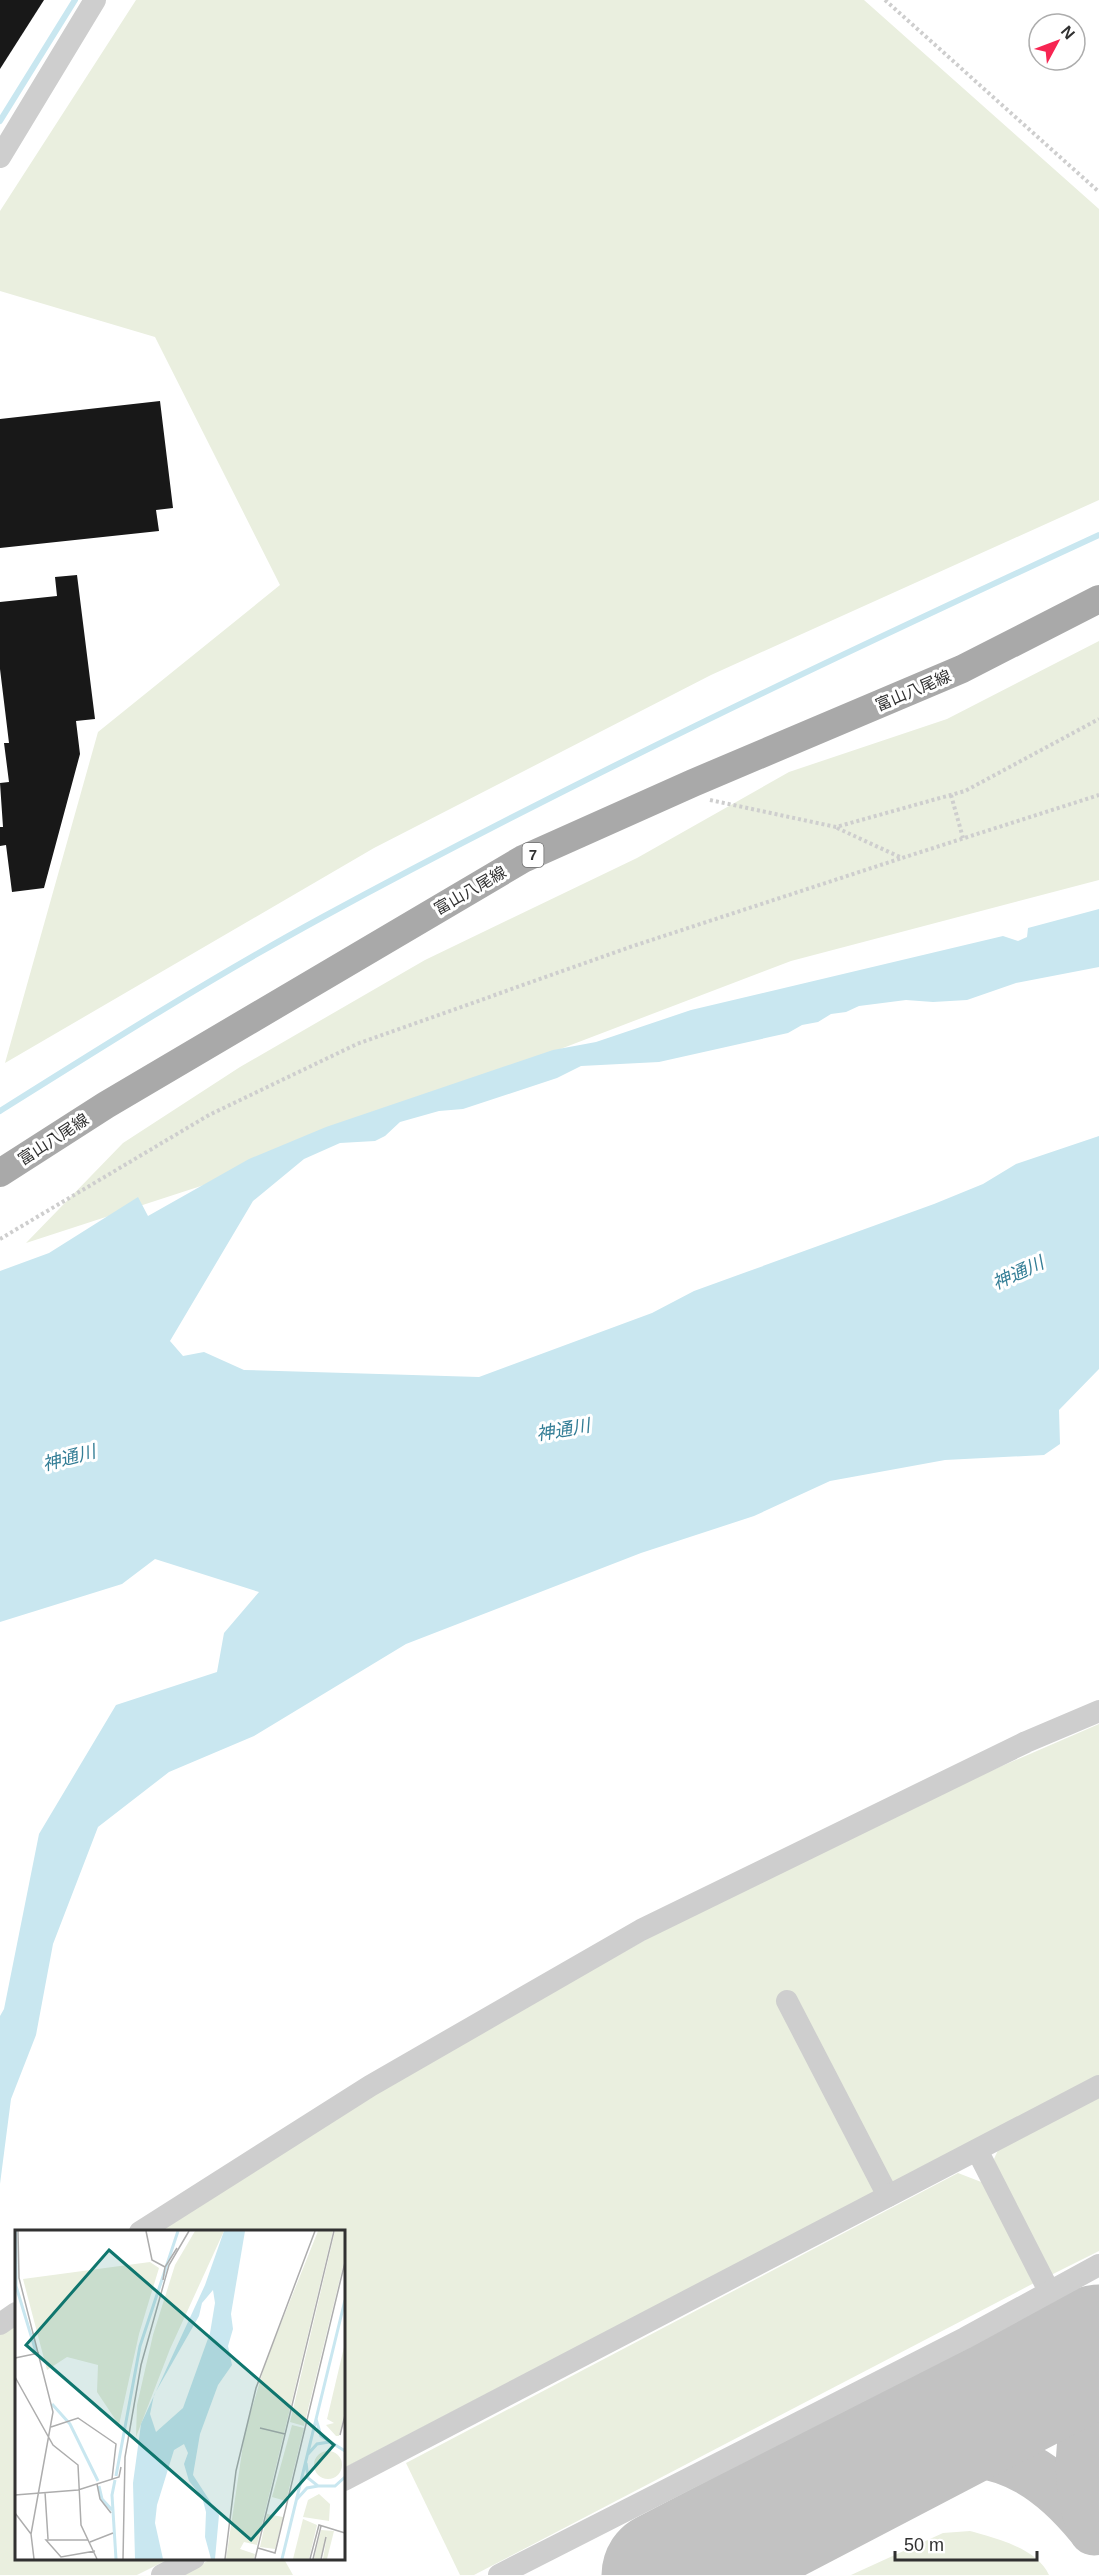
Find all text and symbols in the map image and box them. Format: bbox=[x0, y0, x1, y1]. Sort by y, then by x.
north arrow bbox=[1027, 12, 1087, 72]
text: N bbox=[1058, 23, 1078, 42]
street label: 富山八尾線 bbox=[873, 667, 953, 714]
road number: 7 bbox=[522, 843, 544, 867]
street label: 富山八尾線 bbox=[431, 863, 509, 918]
street label: 富山八尾線 bbox=[15, 1111, 91, 1168]
water label: 神通川 bbox=[989, 1252, 1049, 1293]
water label: 神通川 bbox=[535, 1415, 593, 1445]
water label: 神通川 bbox=[40, 1441, 100, 1475]
inset map bbox=[15, 2230, 345, 2560]
scale bar bbox=[895, 2524, 1038, 2562]
text: 50 m bbox=[904, 2535, 944, 2555]

